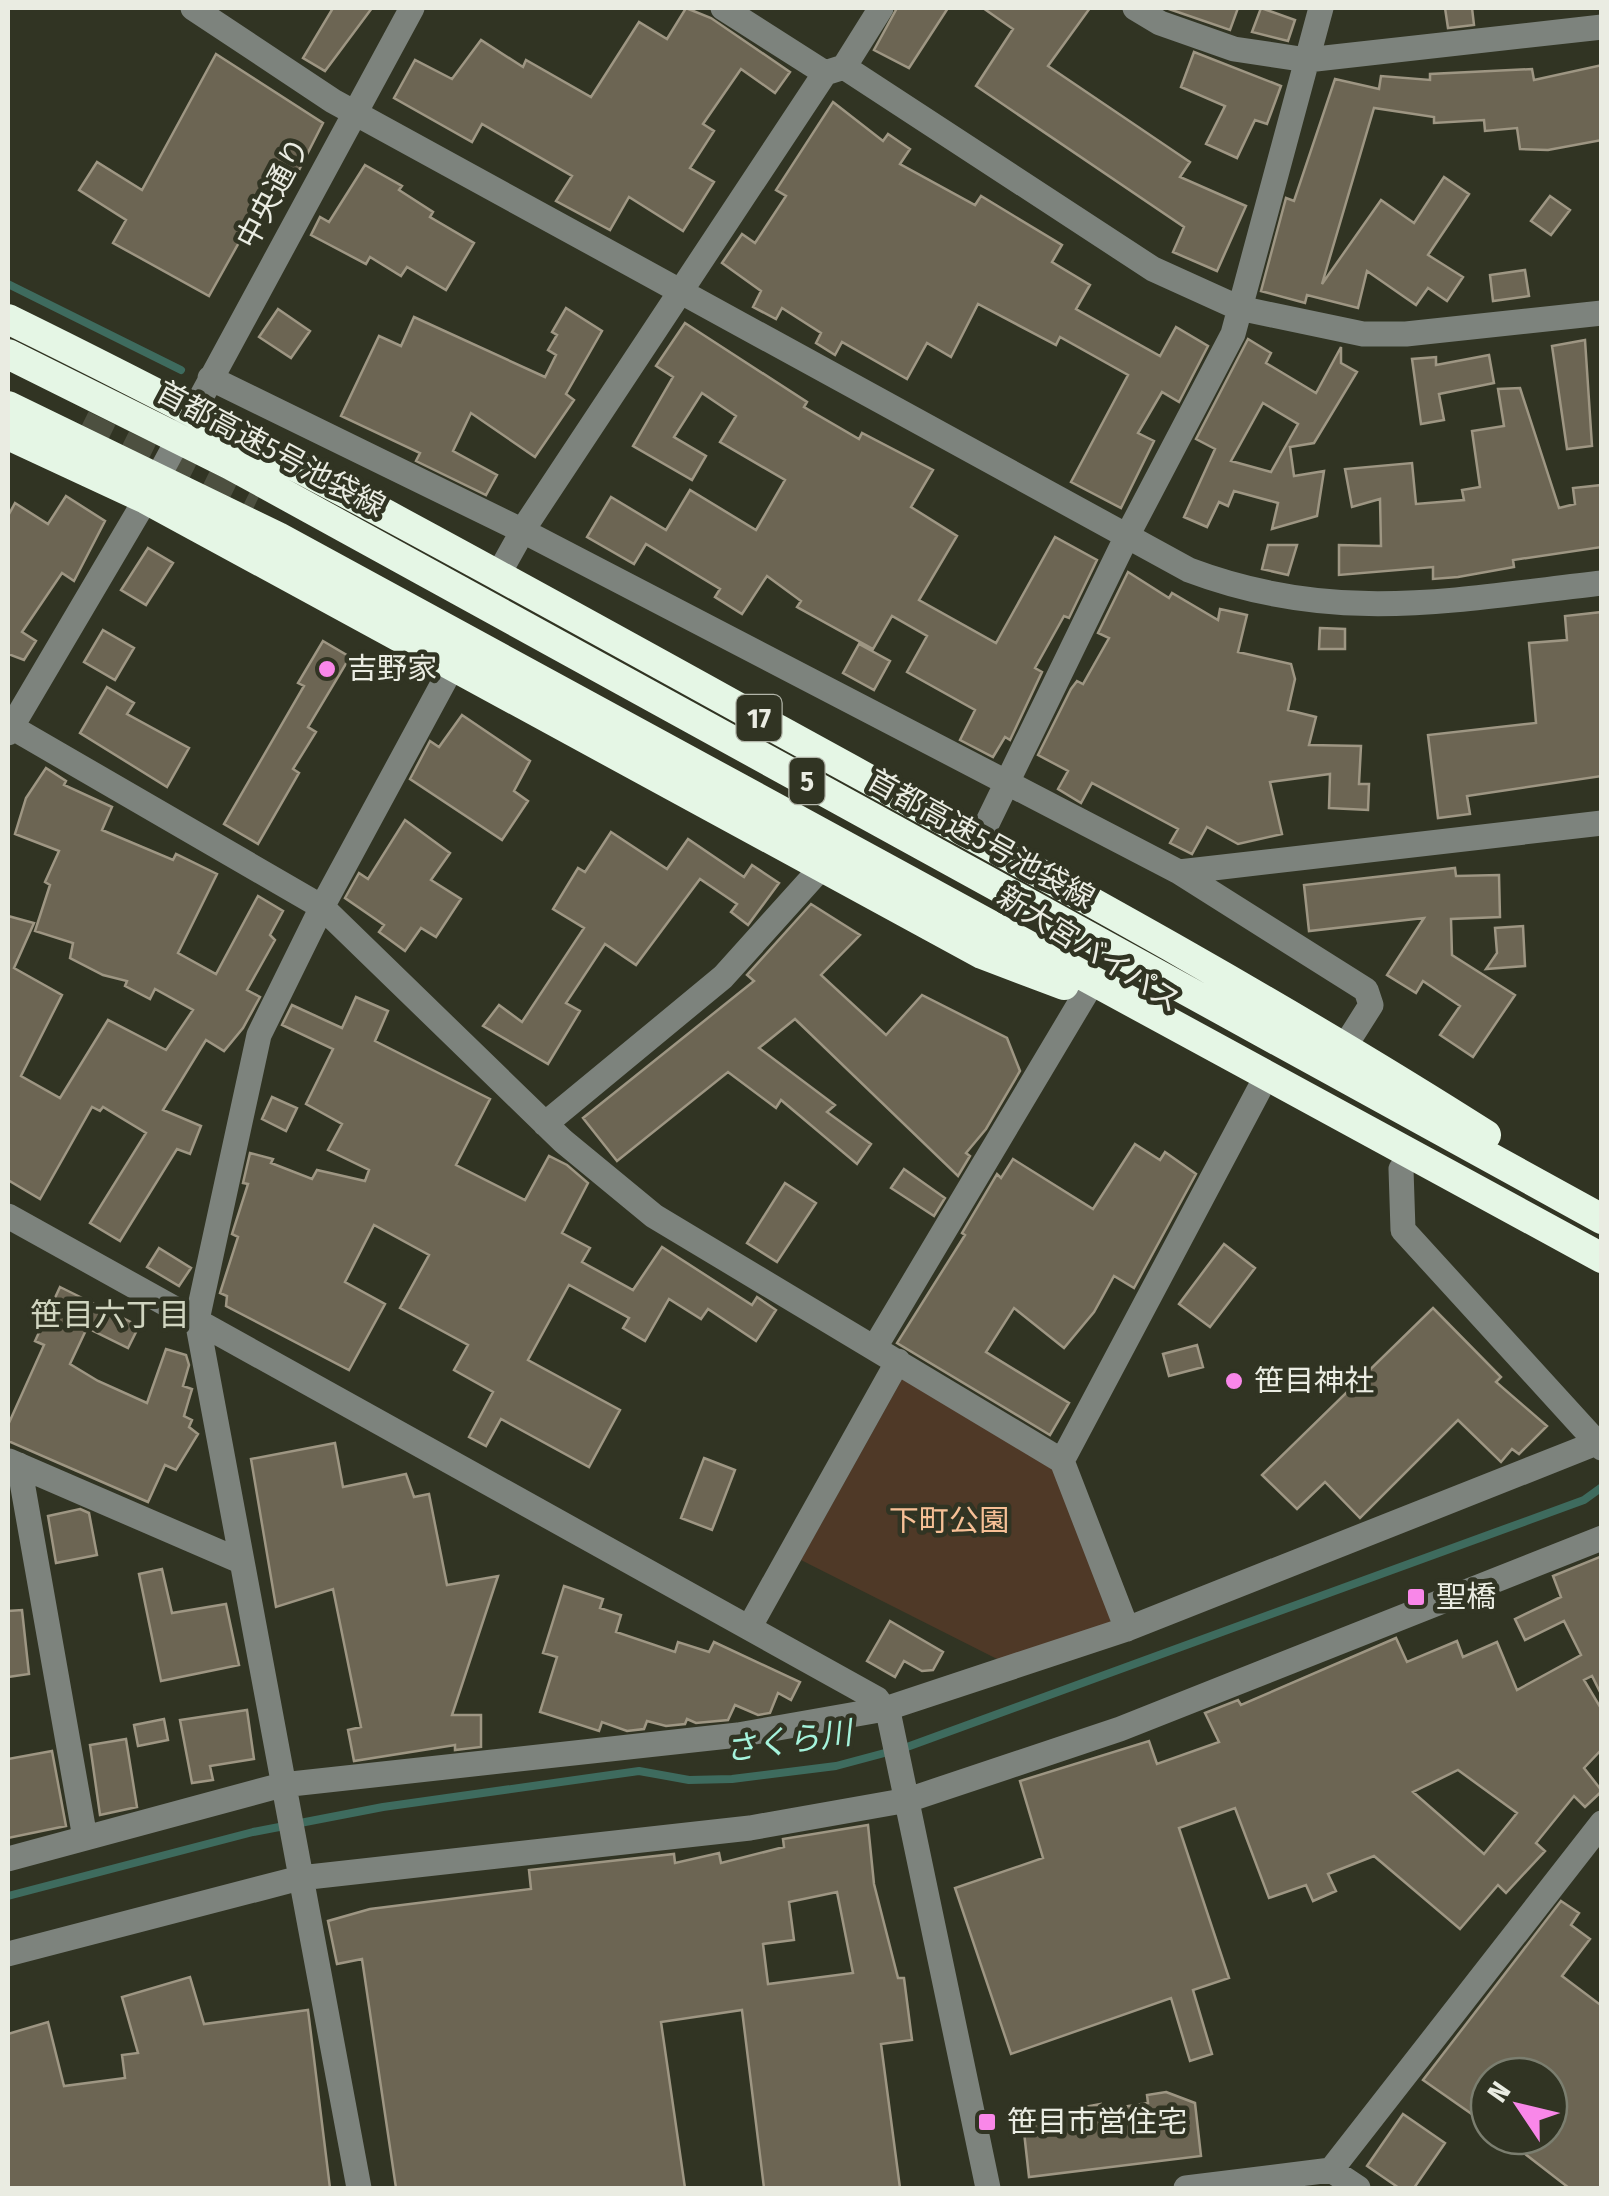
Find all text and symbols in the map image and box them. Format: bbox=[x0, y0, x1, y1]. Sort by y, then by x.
street label: 中央通り bbox=[229, 132, 317, 254]
street label: 首都高速5号池袋線 bbox=[151, 374, 391, 524]
place label: 吉野家 bbox=[347, 651, 437, 687]
marker: 吉野家 bbox=[316, 658, 338, 680]
road number: 17 bbox=[736, 695, 782, 741]
road number: 5 bbox=[790, 758, 824, 804]
street label: 首都高速5号池袋線 bbox=[861, 762, 1101, 916]
street label: 新大宮バイパス bbox=[991, 878, 1187, 1020]
district label: 笹目六丁目 bbox=[30, 1296, 190, 1334]
place label: 笹目神社 bbox=[1254, 1363, 1374, 1399]
marker: 笹目神社 bbox=[1223, 1370, 1245, 1392]
park label: 下町公園 bbox=[889, 1503, 1009, 1539]
place label: 聖橋 bbox=[1436, 1579, 1496, 1615]
marker: 聖橋 bbox=[1405, 1586, 1427, 1608]
water label: さくら川 bbox=[722, 1713, 857, 1769]
north arrow bbox=[1469, 2056, 1569, 2156]
text: N bbox=[1481, 2076, 1517, 2108]
place label: 笹目市営住宅 bbox=[1007, 2104, 1187, 2140]
marker: 笹目市営住宅 bbox=[976, 2111, 998, 2133]

